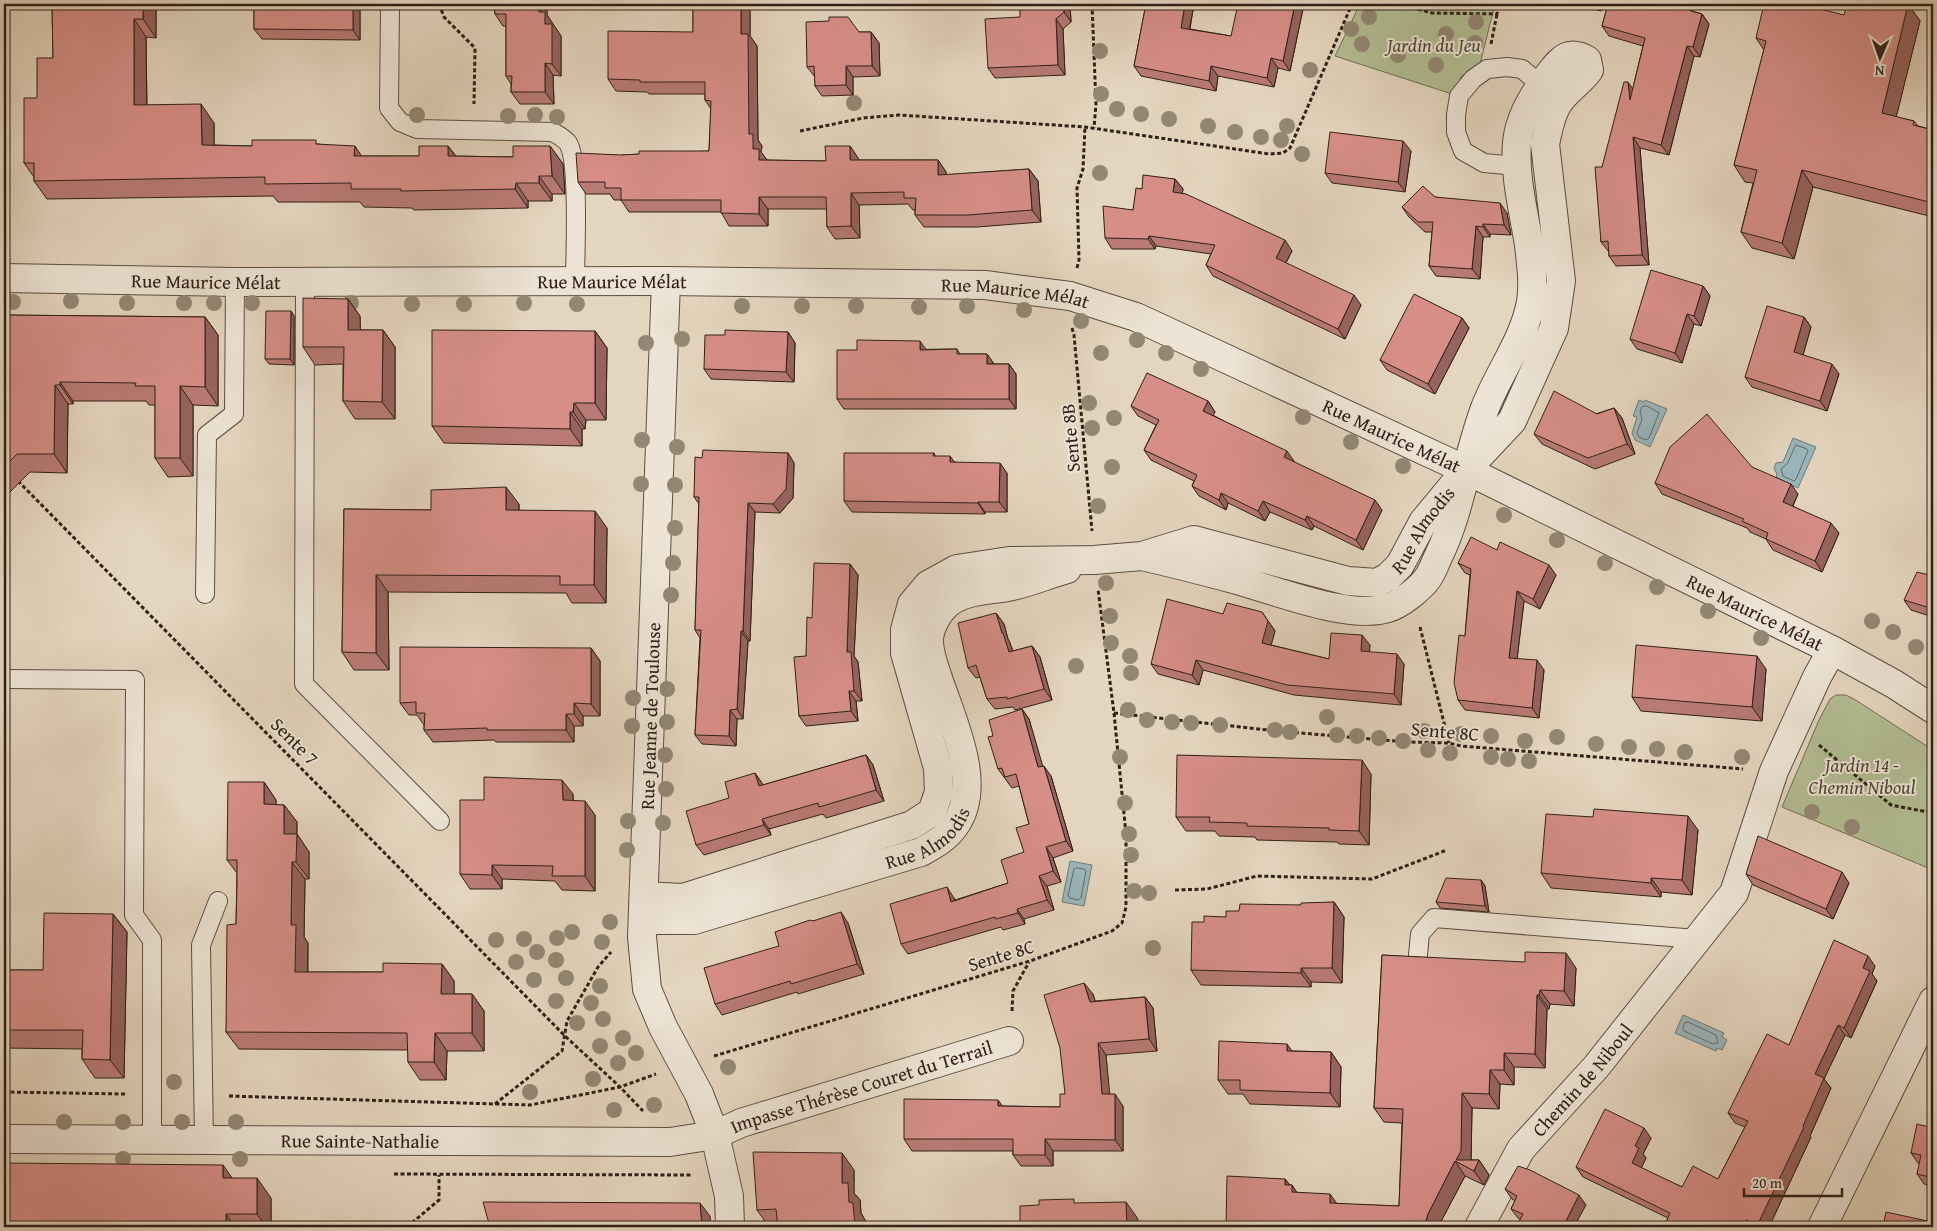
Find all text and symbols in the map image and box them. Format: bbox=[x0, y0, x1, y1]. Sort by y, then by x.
park label: Jardin du Jeu bbox=[1384, 31, 1481, 59]
north arrow bbox=[1854, 32, 1904, 82]
text: N bbox=[1874, 61, 1885, 81]
street label: Rue Maurice Mélat bbox=[131, 266, 281, 296]
street label: Rue Maurice Mélat bbox=[537, 267, 687, 295]
street label: Rue Maurice Mélat bbox=[941, 270, 1094, 315]
street label: Rue Maurice Mélat bbox=[1318, 391, 1466, 480]
street label: Sente 8B bbox=[1053, 403, 1087, 473]
street label: Rue Almodis bbox=[1385, 480, 1461, 580]
street label: Rue Maurice Mélat bbox=[1682, 567, 1829, 658]
street label: Rue Jeanne de Toulouse bbox=[633, 622, 667, 810]
street label: Sente 7 bbox=[265, 711, 325, 771]
street label: Sente 8C bbox=[1410, 714, 1480, 748]
park label: Jardin 14 - Chemin Niboul bbox=[1809, 751, 1916, 801]
street label: Rue Almodis bbox=[882, 803, 977, 876]
street label: Sente 8C bbox=[964, 932, 1038, 978]
street label: Chemin de Niboul bbox=[1525, 1017, 1639, 1143]
street label: Impasse Thérèse Couret du Terrail bbox=[726, 1033, 996, 1140]
street label: Rue Sainte-Nathalie bbox=[281, 1126, 439, 1155]
scale bar bbox=[1744, 1166, 1842, 1198]
text: 20 m bbox=[1752, 1172, 1783, 1193]

